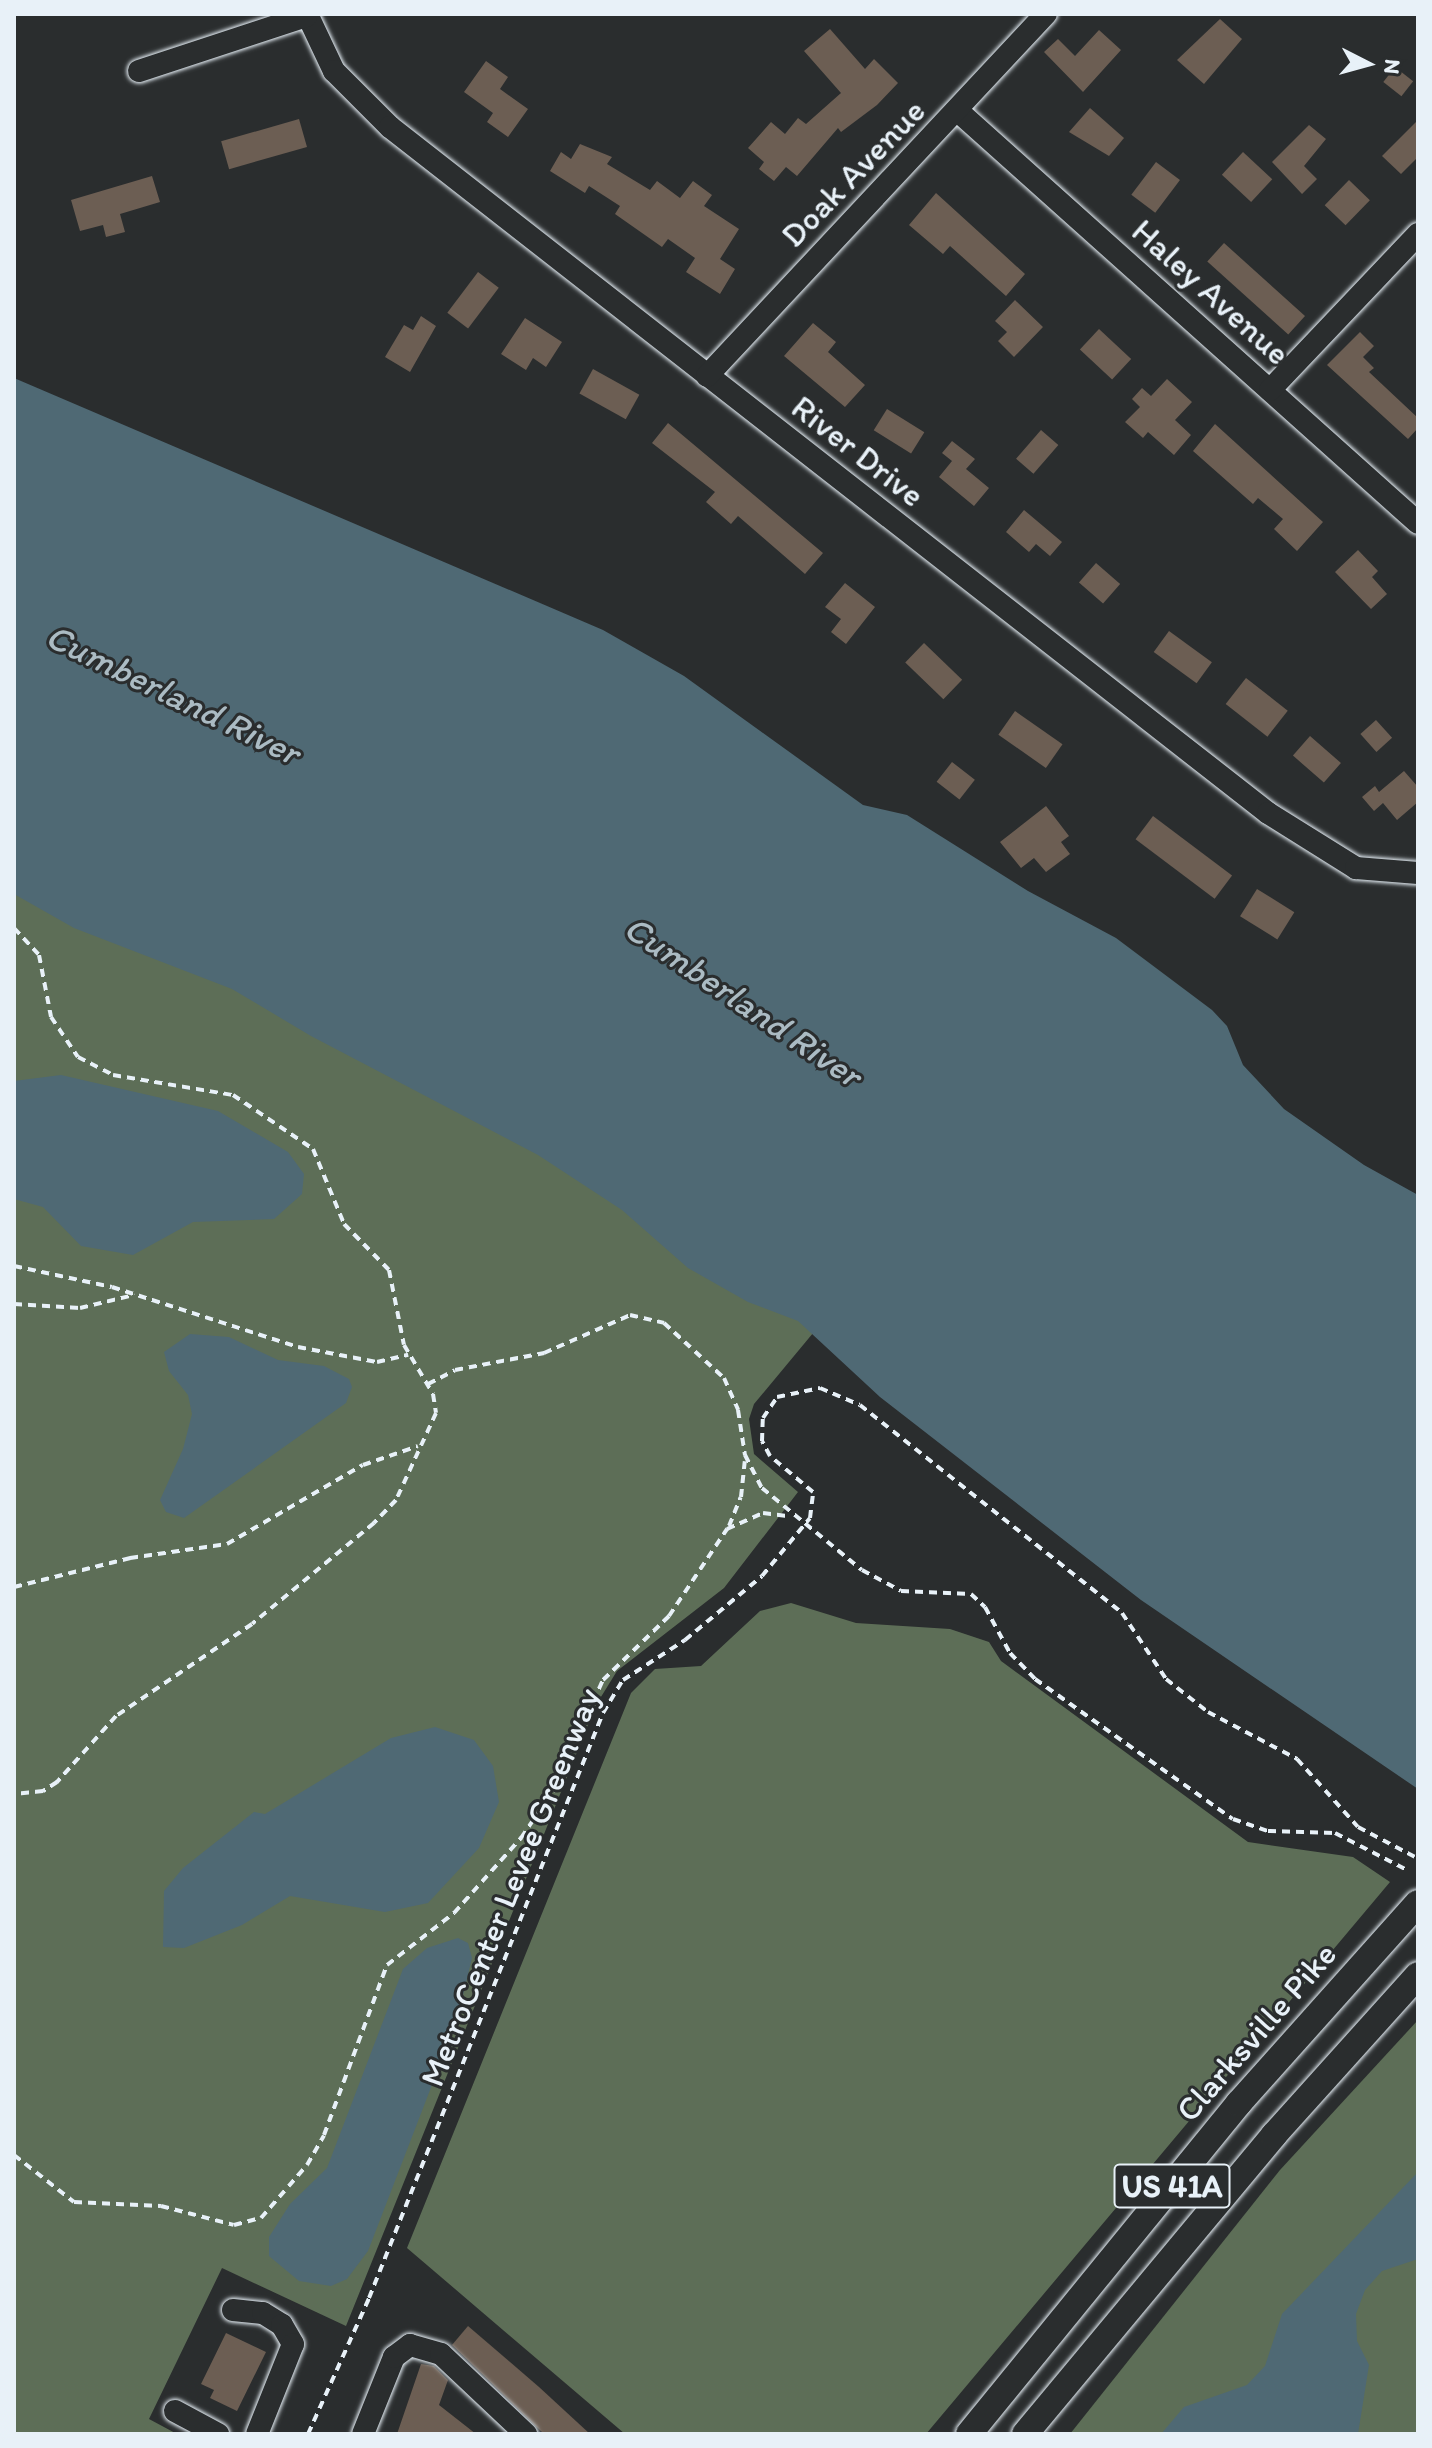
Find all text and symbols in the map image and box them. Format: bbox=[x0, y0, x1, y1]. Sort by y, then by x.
north arrow bbox=[1328, 24, 1408, 104]
text: N bbox=[1378, 58, 1407, 75]
street label: Doak Avenue bbox=[773, 91, 933, 255]
street label: Haley Avenue bbox=[1124, 211, 1298, 373]
street label: River Drive bbox=[783, 386, 933, 516]
water label: Cumberland River bbox=[39, 614, 307, 774]
water label: Cumberland River bbox=[616, 906, 870, 1096]
street label: MetroCenter Levee Greenway bbox=[411, 1682, 609, 2092]
street label: Clarksville Pike bbox=[1167, 1934, 1345, 2130]
road number: US 41A bbox=[1112, 2158, 1232, 2214]

